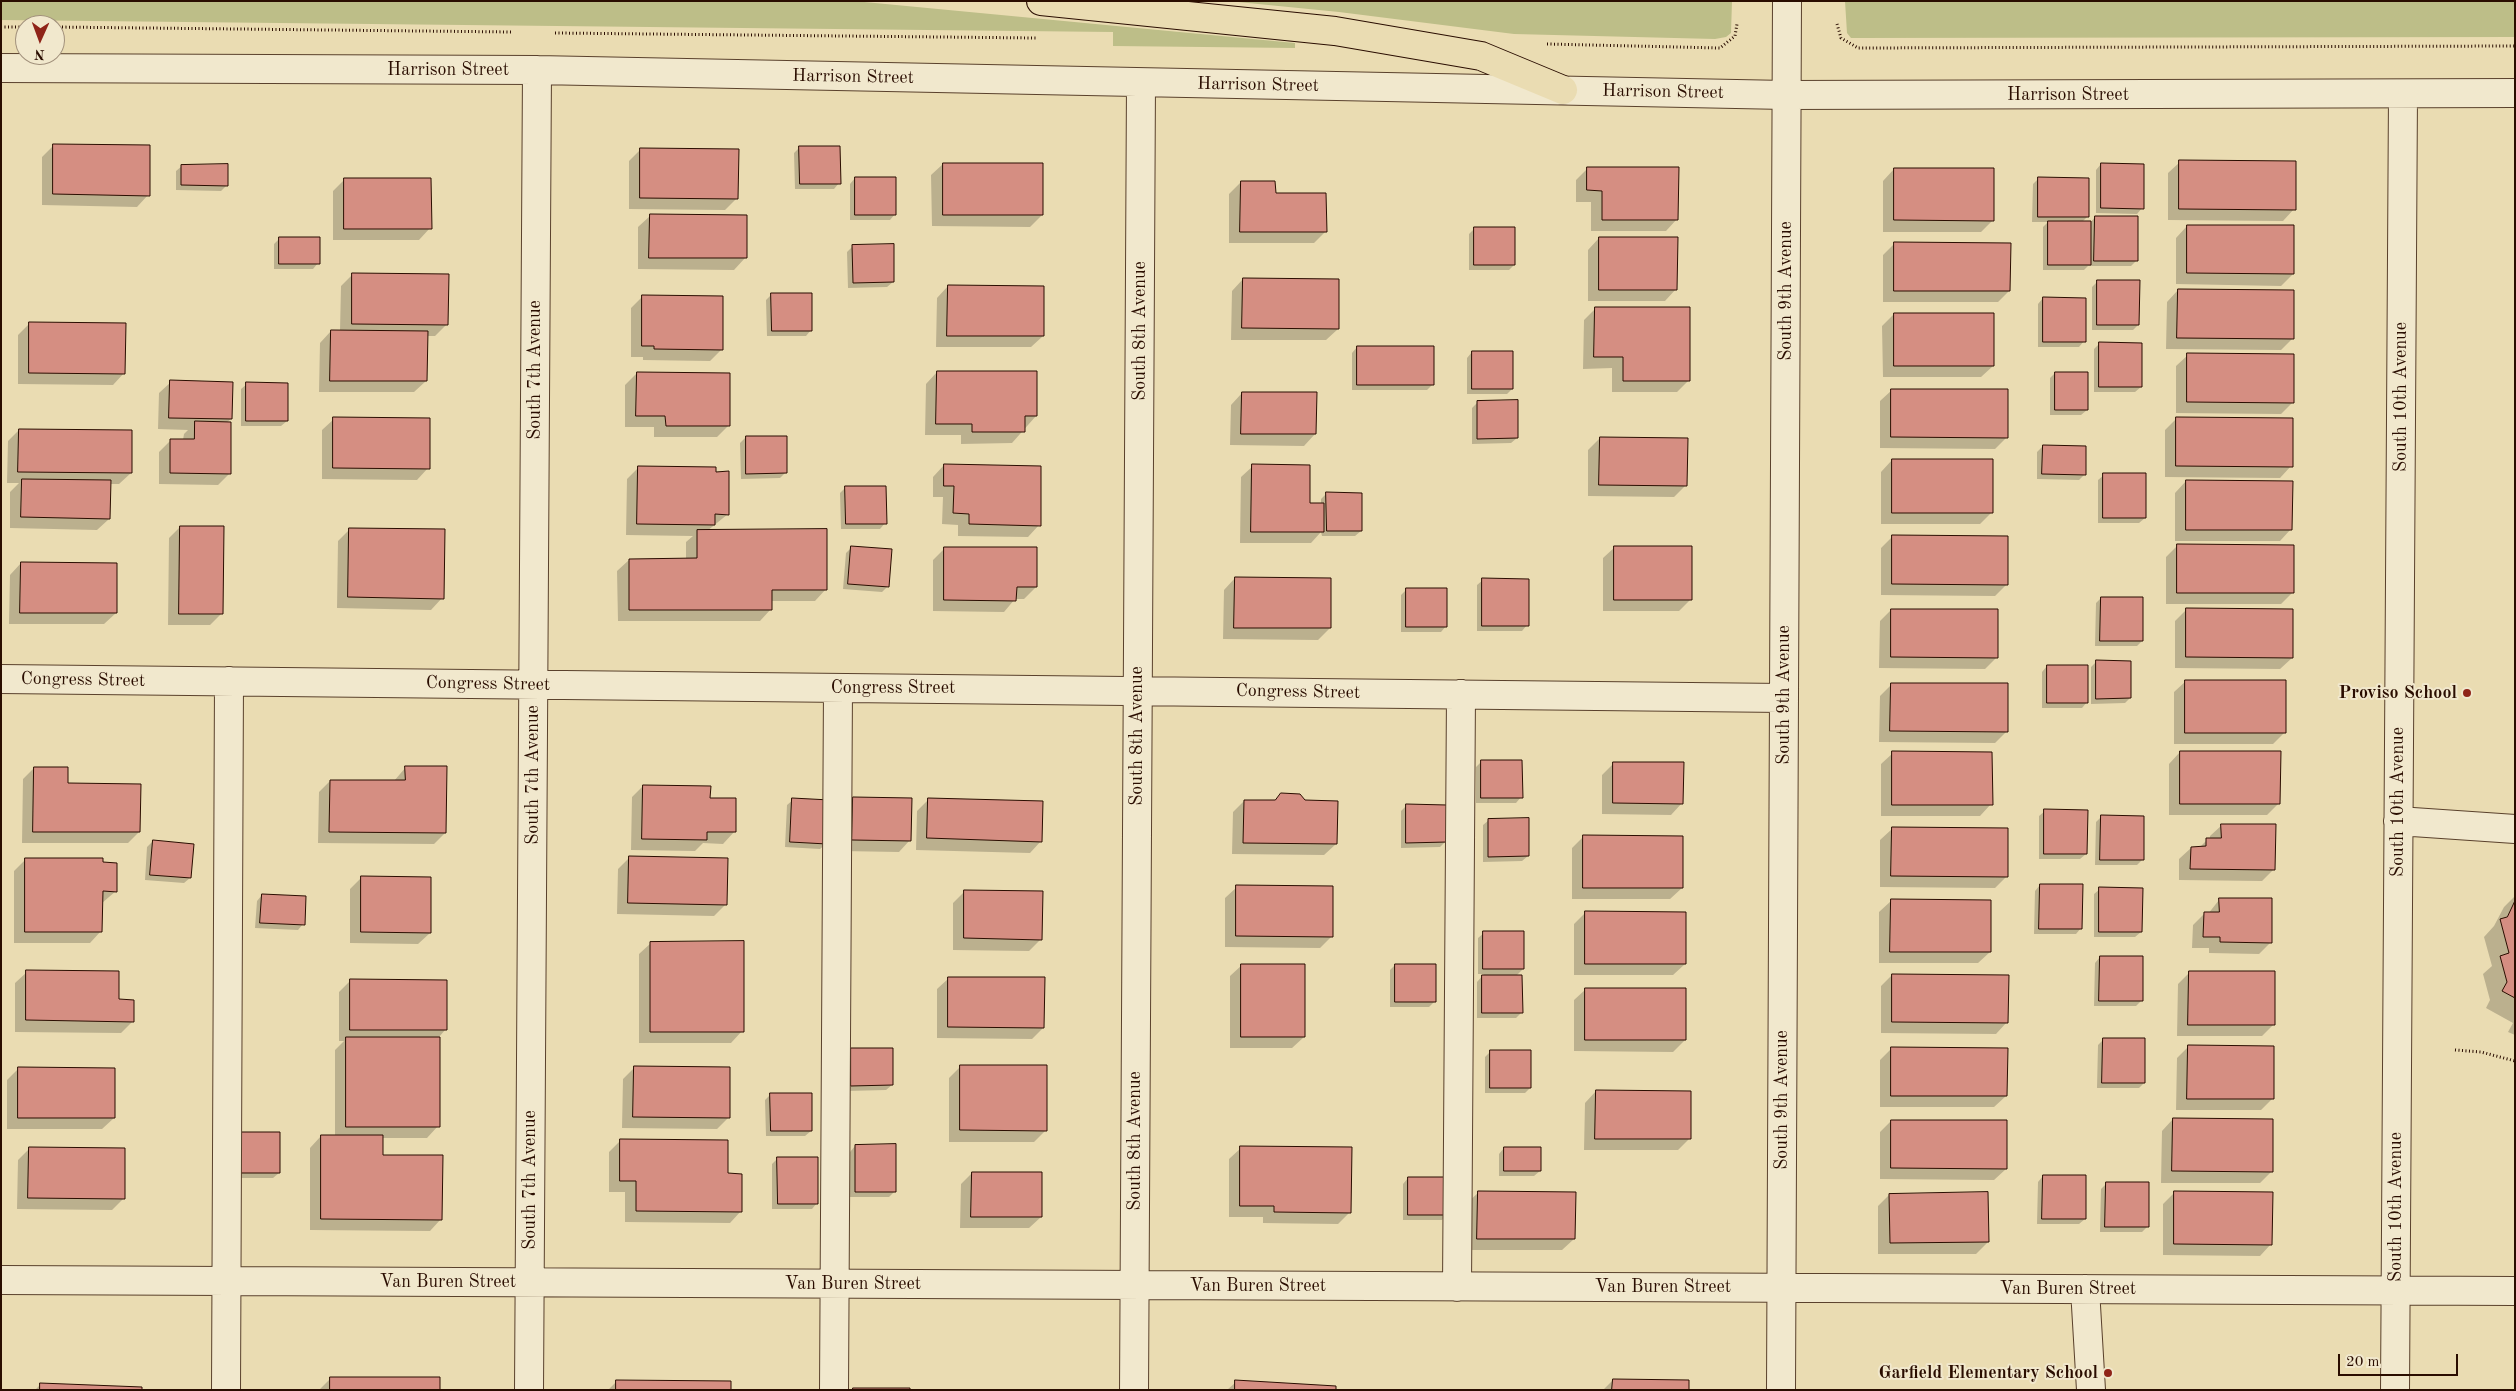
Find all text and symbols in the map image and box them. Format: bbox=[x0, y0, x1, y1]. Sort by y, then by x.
north arrow bbox=[15, 15, 65, 65]
text: N bbox=[34, 47, 45, 61]
street label: Harrison Street bbox=[387, 59, 509, 81]
street label: Harrison Street bbox=[792, 65, 914, 89]
street label: Harrison Street bbox=[1197, 73, 1319, 97]
street label: Harrison Street bbox=[1602, 80, 1724, 104]
street label: Harrison Street bbox=[2007, 84, 2129, 106]
street label: South 9th Avenue bbox=[1775, 221, 1797, 361]
street label: South 8th Avenue bbox=[1129, 261, 1151, 401]
street label: South 7th Avenue bbox=[524, 300, 546, 440]
street label: South 10th Avenue bbox=[2390, 322, 2412, 472]
street label: South 9th Avenue bbox=[1773, 625, 1795, 765]
street label: South 8th Avenue bbox=[1126, 666, 1148, 806]
street label: Congress Street bbox=[21, 668, 145, 692]
street label: Congress Street bbox=[426, 672, 550, 696]
street label: Congress Street bbox=[831, 677, 955, 699]
street label: Congress Street bbox=[1236, 680, 1360, 704]
place label: Proviso School bbox=[2339, 682, 2457, 704]
marker: Proviso School bbox=[2461, 687, 2473, 699]
street label: South 7th Avenue bbox=[522, 705, 544, 845]
street label: South 10th Avenue bbox=[2387, 727, 2409, 877]
street label: South 9th Avenue bbox=[1771, 1030, 1793, 1170]
street label: South 8th Avenue bbox=[1124, 1071, 1146, 1211]
street label: South 7th Avenue bbox=[519, 1110, 541, 1250]
street label: South 10th Avenue bbox=[2385, 1132, 2407, 1282]
street label: Van Buren Street bbox=[380, 1271, 516, 1293]
street label: Van Buren Street bbox=[785, 1273, 921, 1295]
street label: Van Buren Street bbox=[1190, 1275, 1326, 1297]
street label: Van Buren Street bbox=[1595, 1276, 1731, 1298]
street label: Van Buren Street bbox=[2000, 1278, 2136, 1300]
scale bar bbox=[2341, 1344, 2461, 1376]
text: 20 m bbox=[2346, 1355, 2380, 1370]
place label: Garfield Elementary School bbox=[1879, 1362, 2098, 1384]
marker: Garfield Elementary School bbox=[2102, 1367, 2114, 1379]

